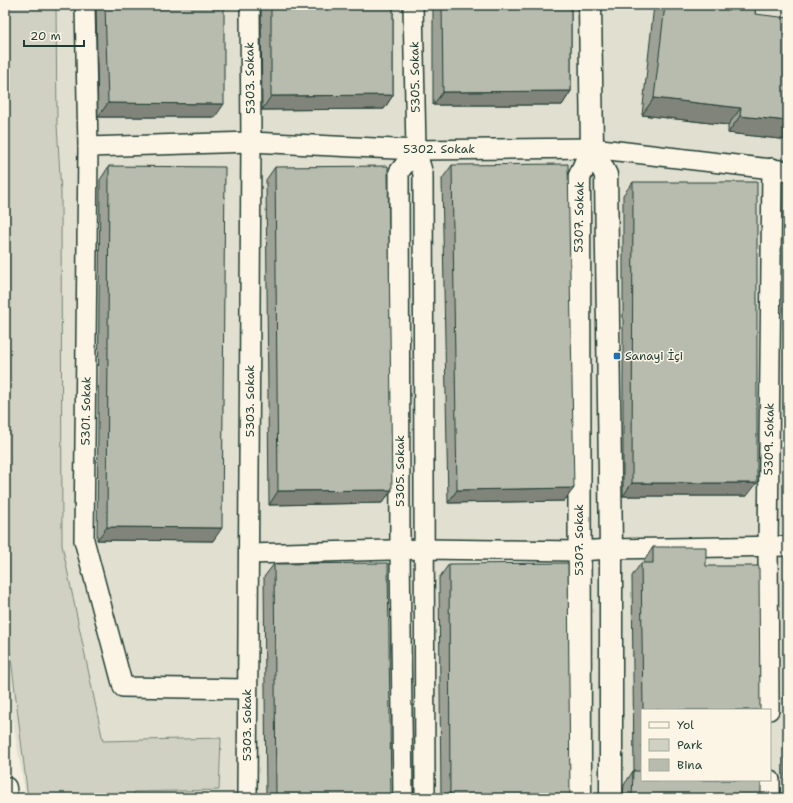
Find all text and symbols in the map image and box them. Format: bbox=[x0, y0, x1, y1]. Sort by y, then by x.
scale bar bbox=[24, 22, 84, 48]
text: 20 m bbox=[30, 28, 61, 44]
street label: 5305. Sokak bbox=[406, 41, 424, 113]
street label: 5303. Sokak bbox=[241, 42, 259, 114]
street label: 5302. Sokak bbox=[403, 141, 475, 157]
street label: 5307. Sokak bbox=[570, 181, 588, 253]
place label: Sanayi İçi bbox=[625, 348, 683, 364]
marker: Sanayi İçi bbox=[612, 351, 622, 361]
street label: 5303. Sokak bbox=[242, 365, 258, 437]
street label: 5301. Sokak bbox=[77, 376, 95, 446]
street label: 5309. Sokak bbox=[760, 402, 778, 475]
street label: 5305. Sokak bbox=[392, 435, 408, 507]
street label: 5307. Sokak bbox=[571, 504, 587, 576]
street label: 5303. Sokak bbox=[239, 689, 255, 761]
legend bbox=[641, 709, 771, 781]
text: Yol bbox=[677, 717, 694, 733]
text: Park bbox=[677, 737, 703, 753]
text: Bina bbox=[677, 757, 703, 773]

